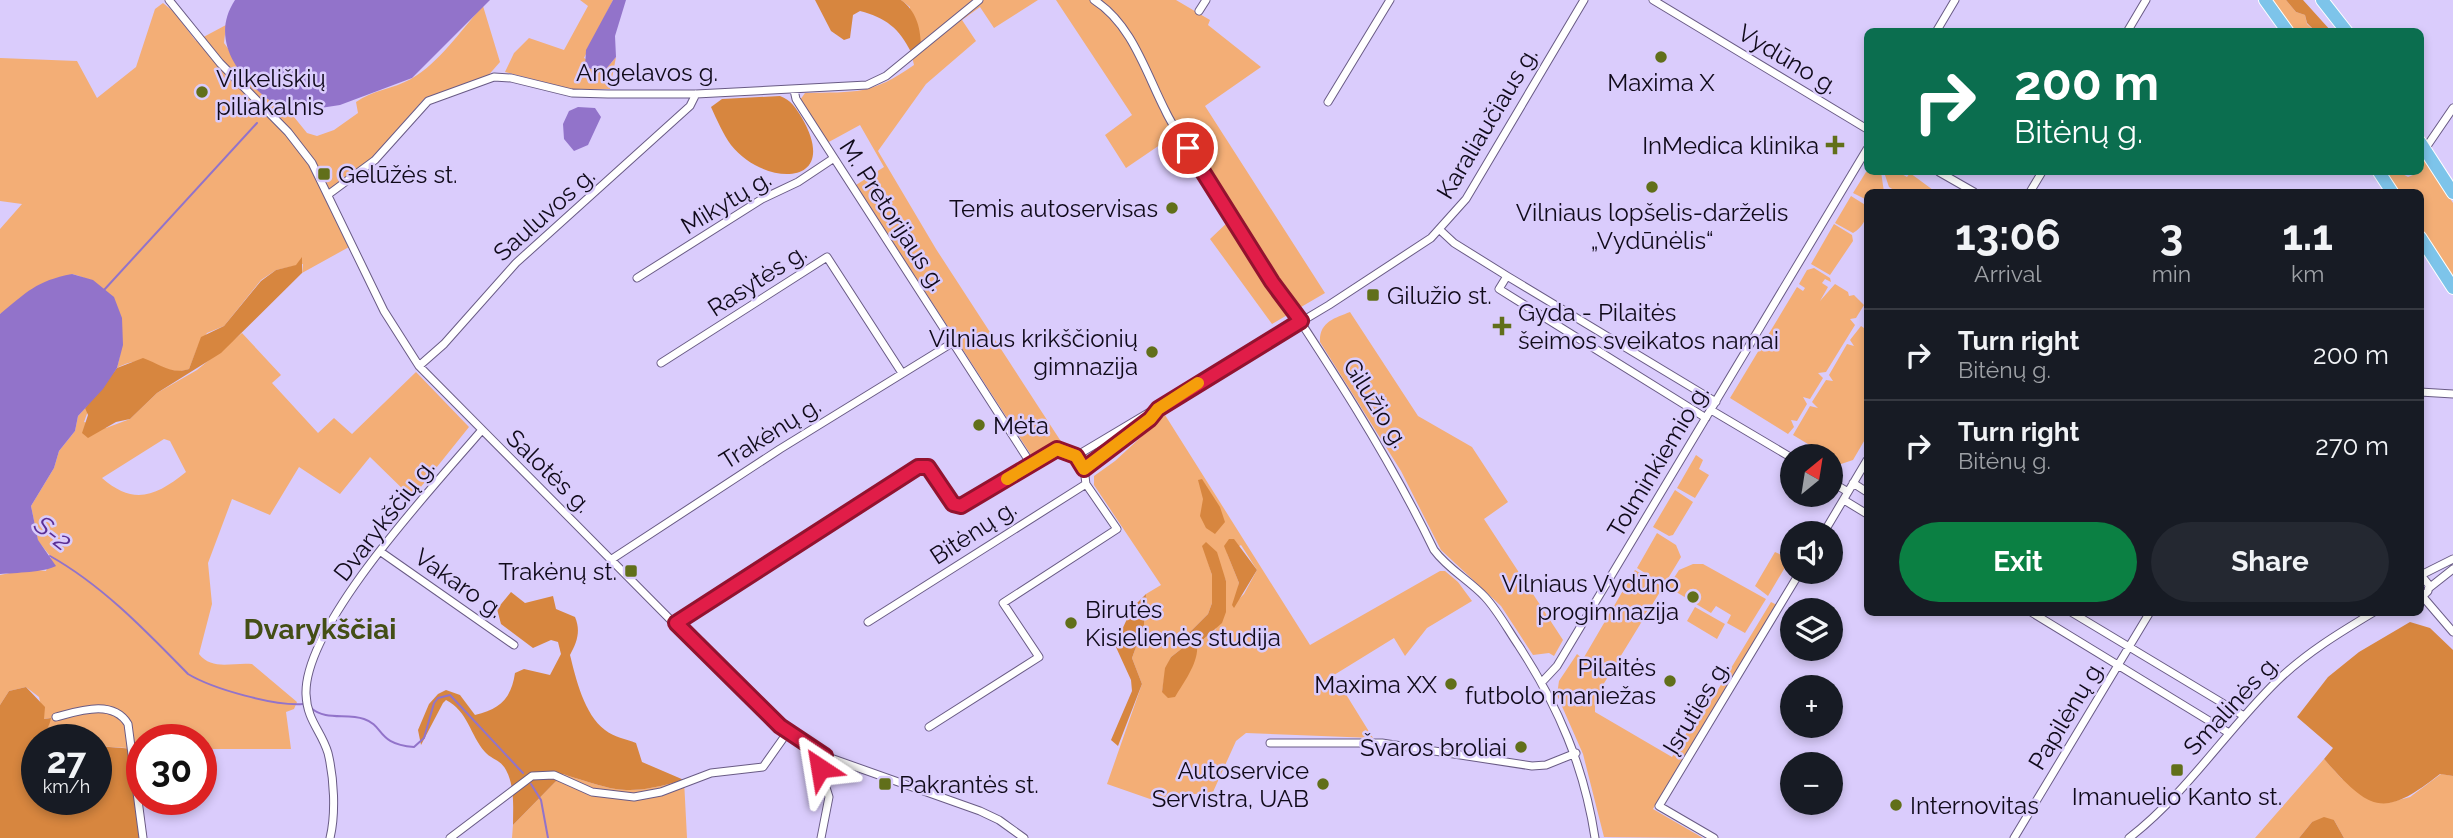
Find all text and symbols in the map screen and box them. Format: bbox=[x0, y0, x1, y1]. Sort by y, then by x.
street label: Vydūno g. bbox=[1733, 18, 1843, 100]
street label: Karaliaučiaus g. bbox=[1430, 42, 1544, 204]
marker: Maxima X bbox=[1653, 49, 1669, 65]
text: 200 m bbox=[2014, 54, 2159, 111]
icon: right bbox=[1899, 56, 1990, 147]
street label: Angelavos g. bbox=[576, 58, 718, 87]
place label: Vilkeliškių piliakalnis bbox=[216, 64, 326, 121]
place label: Maxima X bbox=[1607, 68, 1716, 97]
marker: Vilkeliškių piliakalnis bbox=[194, 84, 210, 100]
text: Bitėnų g. bbox=[2014, 113, 2143, 150]
pin bbox=[1158, 118, 1218, 178]
icon: arrive bbox=[1169, 129, 1207, 167]
place label: InMedica klinika bbox=[1642, 131, 1819, 160]
street label: M. Pretorijaus g. bbox=[833, 134, 953, 296]
marker: InMedica klinika bbox=[1825, 135, 1845, 155]
place label: Gelūžės st. bbox=[338, 160, 458, 189]
street label: Sauluvos g. bbox=[487, 161, 601, 267]
street label: Mikytų g. bbox=[676, 164, 776, 240]
marker: Gelūžės st. bbox=[316, 166, 332, 182]
marker: Vilniaus lopšelis-darželis „Vydūnėlis“ bbox=[1644, 179, 1660, 195]
place label: Temis autoservisas bbox=[949, 194, 1158, 223]
place label: Vilniaus lopšelis-darželis „Vydūnėlis“ bbox=[1516, 198, 1788, 255]
marker: Temis autoservisas bbox=[1164, 200, 1180, 216]
text: 13:06 bbox=[1955, 211, 2061, 260]
text: 3 bbox=[2160, 211, 2183, 260]
text: 1.1 bbox=[2282, 211, 2333, 260]
street label: Rasytės g. bbox=[702, 237, 812, 323]
text: Arrival bbox=[1974, 260, 2042, 287]
text: min bbox=[2152, 260, 2191, 287]
text: km bbox=[2291, 260, 2324, 287]
place label: Gilužio st. bbox=[1387, 281, 1492, 310]
marker: Gilužio st. bbox=[1365, 287, 1381, 303]
place label: Gyda - Pilaitės šeimos sveikatos namai bbox=[1518, 298, 1779, 355]
marker: Gyda - Pilaitės šeimos sveikatos namai bbox=[1492, 316, 1512, 336]
place label: Vilniaus krikščionių gimnazija bbox=[929, 324, 1138, 381]
text: Turn right bbox=[1958, 326, 2079, 356]
icon: right bbox=[1899, 336, 1937, 374]
text: 200 m bbox=[2313, 340, 2389, 370]
marker: Vilniaus krikščionių gimnazija bbox=[1144, 344, 1160, 360]
street label: Gilužio g. bbox=[1337, 353, 1415, 453]
text: Bitėnų g. bbox=[1958, 356, 2051, 383]
street label: Tolminkiemio g. bbox=[1601, 379, 1715, 543]
street label: Trakėnų g. bbox=[714, 391, 826, 475]
place label: Mėta bbox=[993, 411, 1049, 440]
marker: Mėta bbox=[971, 417, 987, 433]
text: Turn right bbox=[1958, 417, 2079, 447]
street label: Salotės g. bbox=[500, 423, 598, 519]
icon: right bbox=[1899, 427, 1937, 465]
text: 270 m bbox=[2315, 431, 2389, 461]
north arrow bbox=[1780, 444, 1843, 508]
map controls bbox=[1780, 444, 1843, 815]
text: Bitėnų g. bbox=[1958, 447, 2051, 474]
street label: Dvarykščių g. bbox=[327, 453, 441, 587]
street label: Bitėnų g. bbox=[924, 493, 1022, 571]
water label: S-2 bbox=[28, 509, 78, 557]
button: sound bbox=[1780, 521, 1843, 584]
button: Exit bbox=[1899, 522, 2137, 602]
button: Share bbox=[2151, 522, 2389, 602]
street label: Vakaro g. bbox=[409, 542, 509, 624]
place label: Trakėnų st. bbox=[498, 557, 617, 586]
marker: Trakėnų st. bbox=[623, 563, 639, 579]
place label: Vilniaus Vydūno progimnazija bbox=[1501, 569, 1679, 626]
marker: Vilniaus Vydūno progimnazija bbox=[1685, 589, 1701, 605]
place label: Birutės Kisielienės studija bbox=[1085, 595, 1281, 652]
button: layers bbox=[1780, 598, 1843, 661]
district label: Dvarykščiai bbox=[244, 613, 396, 646]
marker: Birutės Kisielienės studija bbox=[1063, 615, 1079, 631]
street label: Smalinės g. bbox=[2177, 649, 2285, 761]
place label: Pilaitės futbolo maniežas bbox=[1465, 653, 1656, 710]
street label: Įsruties g. bbox=[1657, 655, 1735, 759]
street label: Papilėnų g. bbox=[2022, 655, 2110, 775]
place label: Maxima XX bbox=[1314, 670, 1438, 699]
marker: Pilaitės futbolo maniežas bbox=[1662, 673, 1678, 689]
button: + bbox=[1780, 675, 1843, 738]
marker: Maxima XX bbox=[1443, 676, 1459, 692]
speed limit sign: 30 bbox=[126, 724, 217, 815]
position arrow bbox=[783, 731, 857, 805]
place label: Švaros broliai bbox=[1360, 732, 1507, 762]
marker: Švaros broliai bbox=[1513, 739, 1529, 755]
text: 27 bbox=[47, 740, 86, 781]
button: − bbox=[1780, 752, 1843, 815]
place label: Autoservice Servistra, UAB bbox=[1152, 756, 1309, 813]
marker: Imanuelio Kanto st. bbox=[2169, 762, 2185, 778]
place label: Pakrantės st. bbox=[899, 770, 1039, 799]
text: km/h bbox=[43, 776, 90, 797]
marker: Pakrantės st. bbox=[877, 776, 893, 792]
marker: Autoservice Servistra, UAB bbox=[1315, 776, 1331, 792]
place label: Imanuelio Kanto st. bbox=[2072, 782, 2282, 811]
place label: Internovitas bbox=[1910, 791, 2039, 820]
marker: Internovitas bbox=[1888, 797, 1904, 813]

